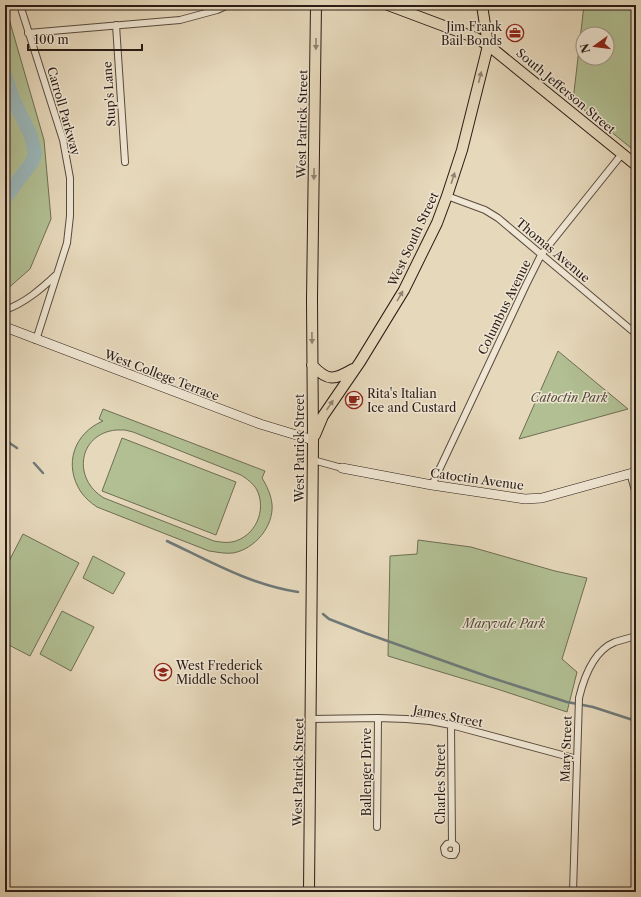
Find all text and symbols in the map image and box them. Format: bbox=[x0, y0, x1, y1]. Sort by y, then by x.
place label: Jim Frank Bail Bonds bbox=[441, 19, 503, 48]
office icon: Jim Frank Bail Bonds bbox=[505, 23, 525, 43]
scale bar bbox=[28, 26, 142, 52]
north arrow bbox=[575, 26, 615, 66]
text: 100 m bbox=[34, 32, 69, 47]
one-way arrow bbox=[313, 38, 319, 51]
text: N bbox=[577, 42, 593, 55]
street label: South Jefferson Street bbox=[513, 45, 619, 137]
street label: Stup's Lane bbox=[99, 61, 119, 127]
street label: Carroll Parkway bbox=[44, 65, 84, 157]
street label: West Patrick Street bbox=[294, 69, 310, 179]
one-way arrow bbox=[478, 71, 484, 83]
one-way arrow bbox=[311, 168, 317, 181]
one-way arrow bbox=[450, 172, 456, 184]
street label: West South Street bbox=[384, 189, 442, 289]
street label: Thomas Avenue bbox=[513, 215, 593, 285]
street label: Columbus Avenue bbox=[474, 257, 534, 357]
one-way arrow bbox=[397, 290, 404, 302]
one-way arrow bbox=[309, 332, 315, 345]
street label: West College Terrace bbox=[102, 346, 222, 404]
place label: Rita's Italian Ice and Custard bbox=[367, 386, 457, 415]
cafe icon: Rita's Italian Ice and Custard bbox=[344, 390, 364, 410]
park label: Catoctin Park bbox=[531, 390, 608, 405]
street label: West Patrick Street bbox=[292, 393, 307, 503]
one-way arrow bbox=[326, 400, 333, 411]
street label: Catoctin Avenue bbox=[429, 465, 525, 493]
park label: Maryvale Park bbox=[461, 616, 546, 631]
place label: West Frederick Middle School bbox=[175, 658, 264, 687]
school or university icon: West Frederick Middle School bbox=[153, 662, 173, 682]
street label: James Street bbox=[410, 702, 485, 730]
street label: Mary Street bbox=[557, 715, 575, 783]
street label: West Patrick Street bbox=[290, 717, 306, 827]
street label: Ballenger Drive bbox=[359, 728, 374, 816]
street label: Charles Street bbox=[433, 743, 448, 824]

